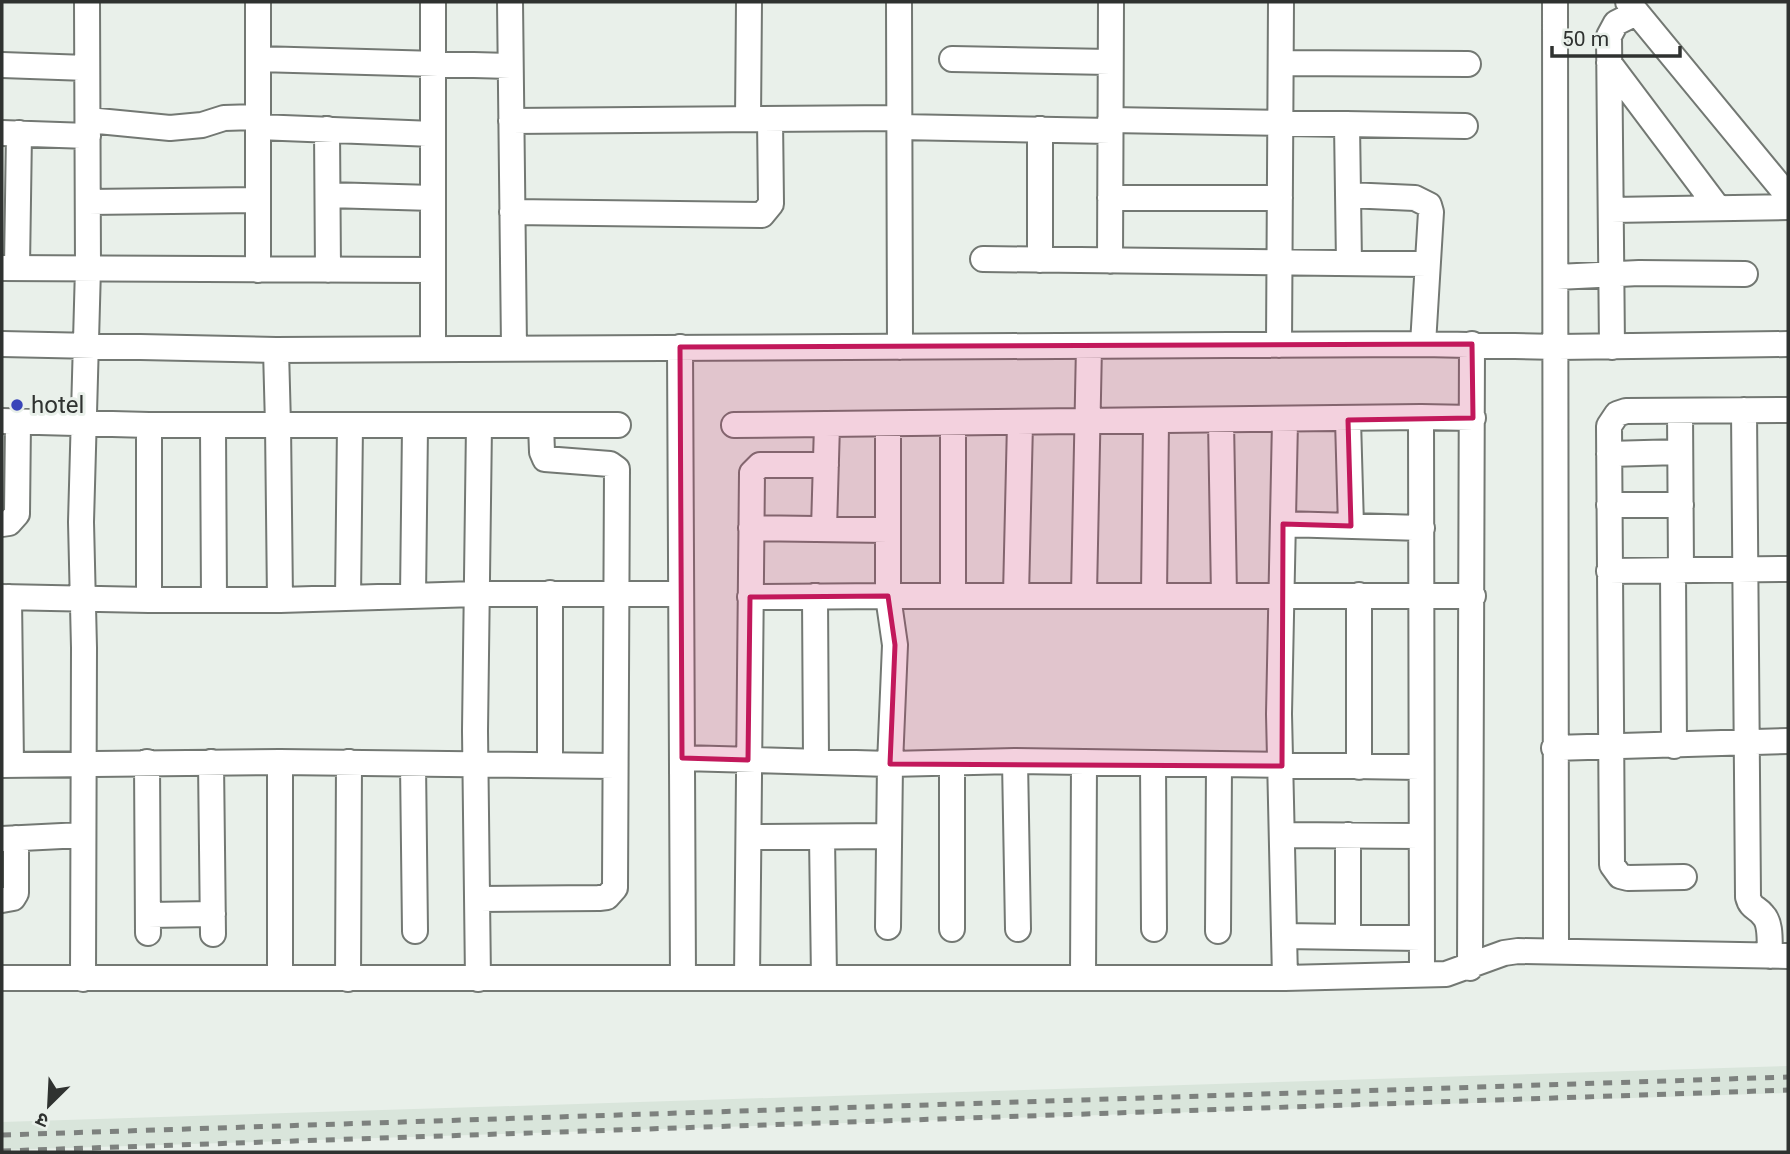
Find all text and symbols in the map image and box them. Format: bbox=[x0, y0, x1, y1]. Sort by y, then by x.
scale bar bbox=[1552, 14, 1680, 58]
text: 50 m bbox=[1562, 27, 1609, 51]
place label: hotel bbox=[31, 391, 84, 419]
marker: hotel bbox=[9, 397, 25, 413]
north arrow bbox=[14, 1070, 84, 1140]
text: उ bbox=[32, 1107, 52, 1133]

